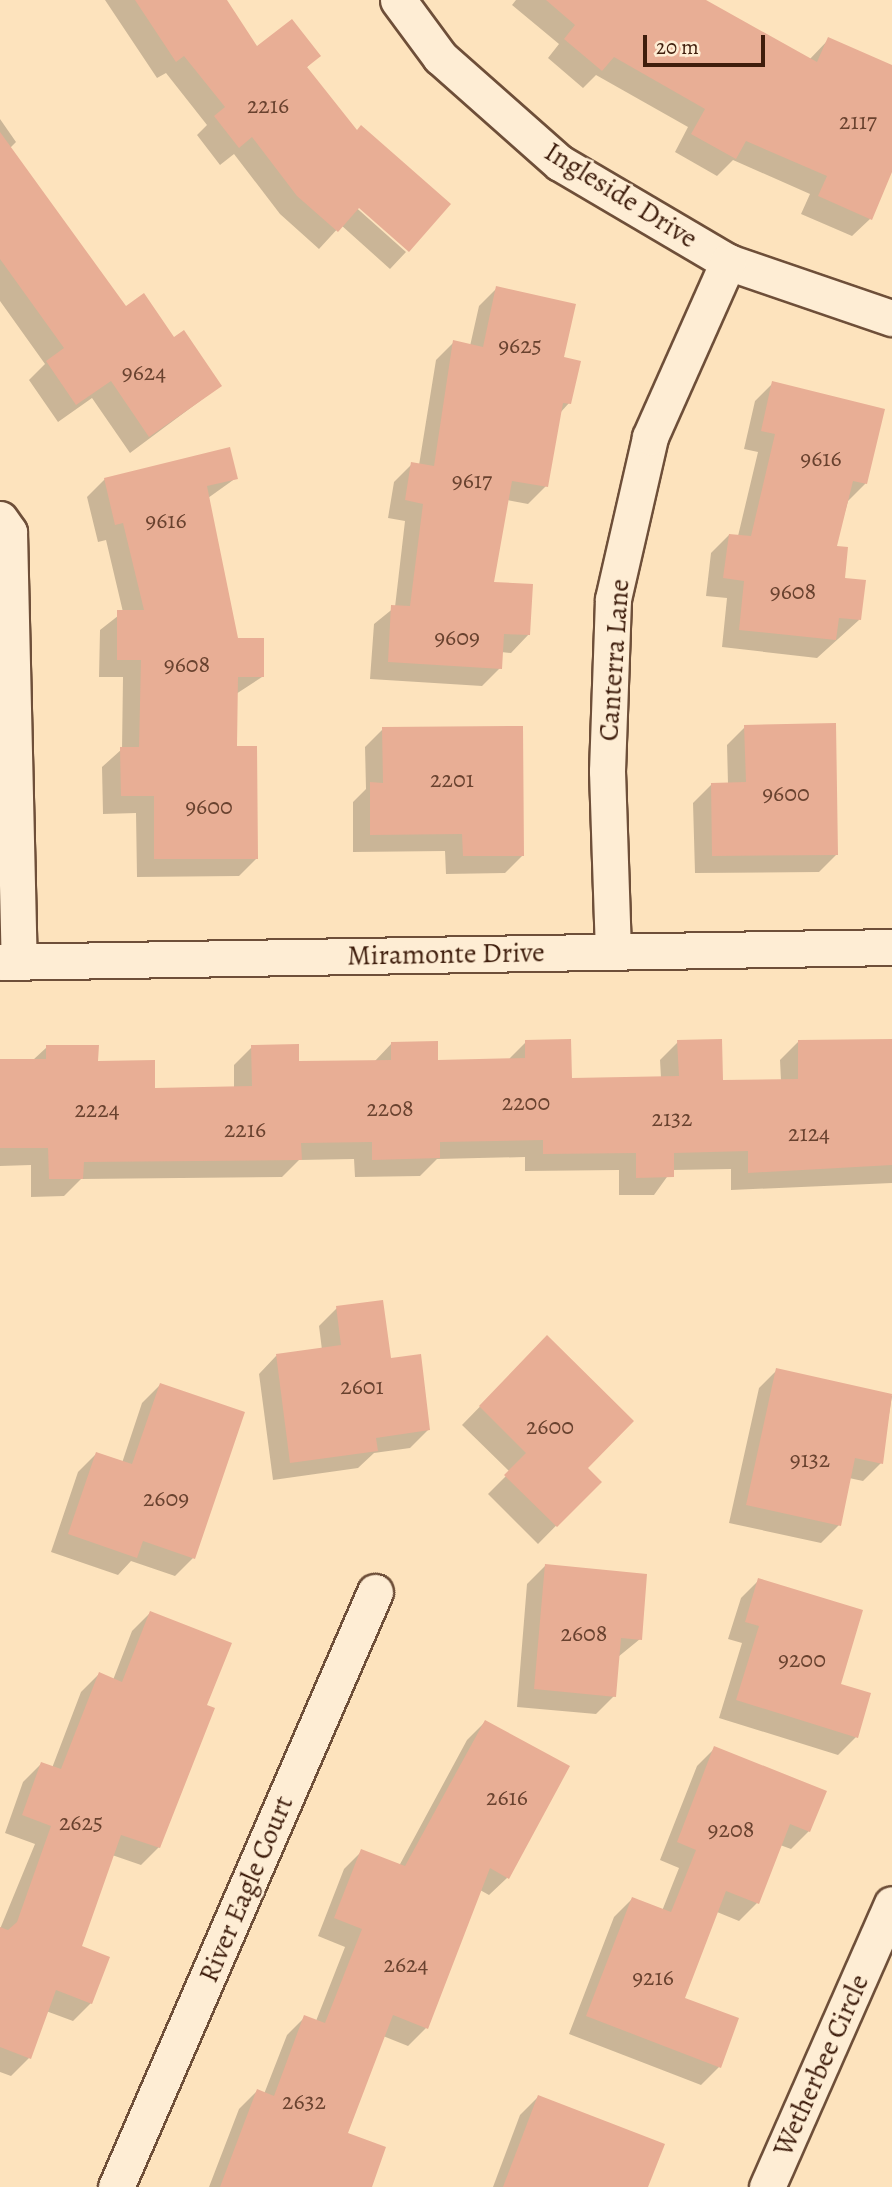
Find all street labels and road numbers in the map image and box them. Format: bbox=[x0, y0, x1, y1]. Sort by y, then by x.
street label: Ingleside Drive bbox=[538, 135, 704, 255]
street label: Canterra Lane bbox=[592, 578, 636, 742]
street label: Miramonte Drive bbox=[347, 935, 545, 973]
street label: River Eagle Court bbox=[192, 1791, 300, 1987]
street label: Wetherbee Circle bbox=[766, 1969, 876, 2161]

